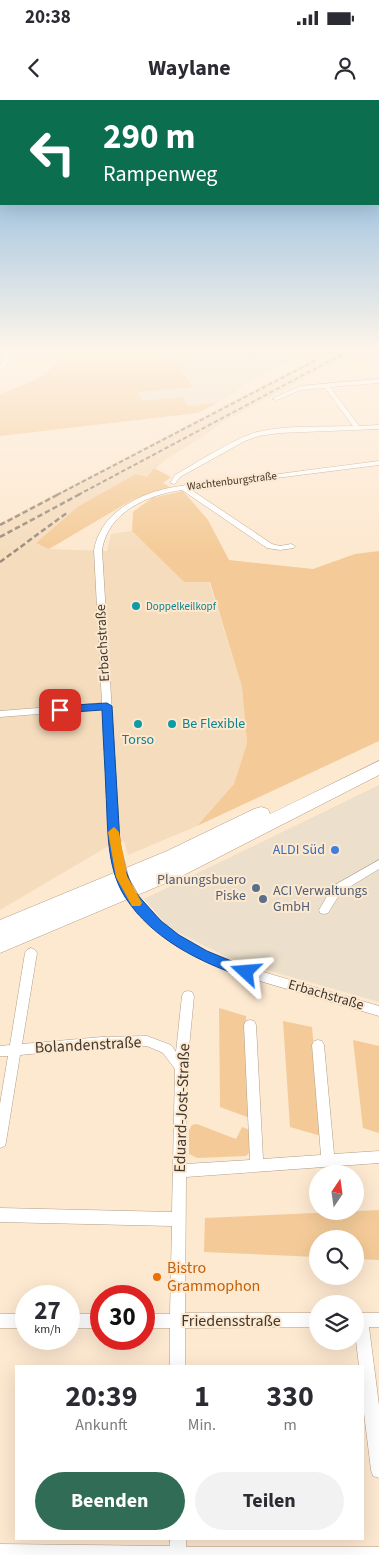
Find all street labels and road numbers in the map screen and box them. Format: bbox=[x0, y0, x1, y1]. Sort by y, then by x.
street label: Wachtenburgstraße bbox=[186, 468, 278, 494]
street label: Erbachstraße bbox=[91, 604, 115, 682]
street label: Erbachstraße bbox=[286, 975, 366, 1015]
street label: Bolandenstraße bbox=[34, 1031, 142, 1059]
street label: Eduard-Jost-Straße bbox=[169, 1043, 195, 1173]
street label: Friedensstraße bbox=[181, 1310, 281, 1332]

